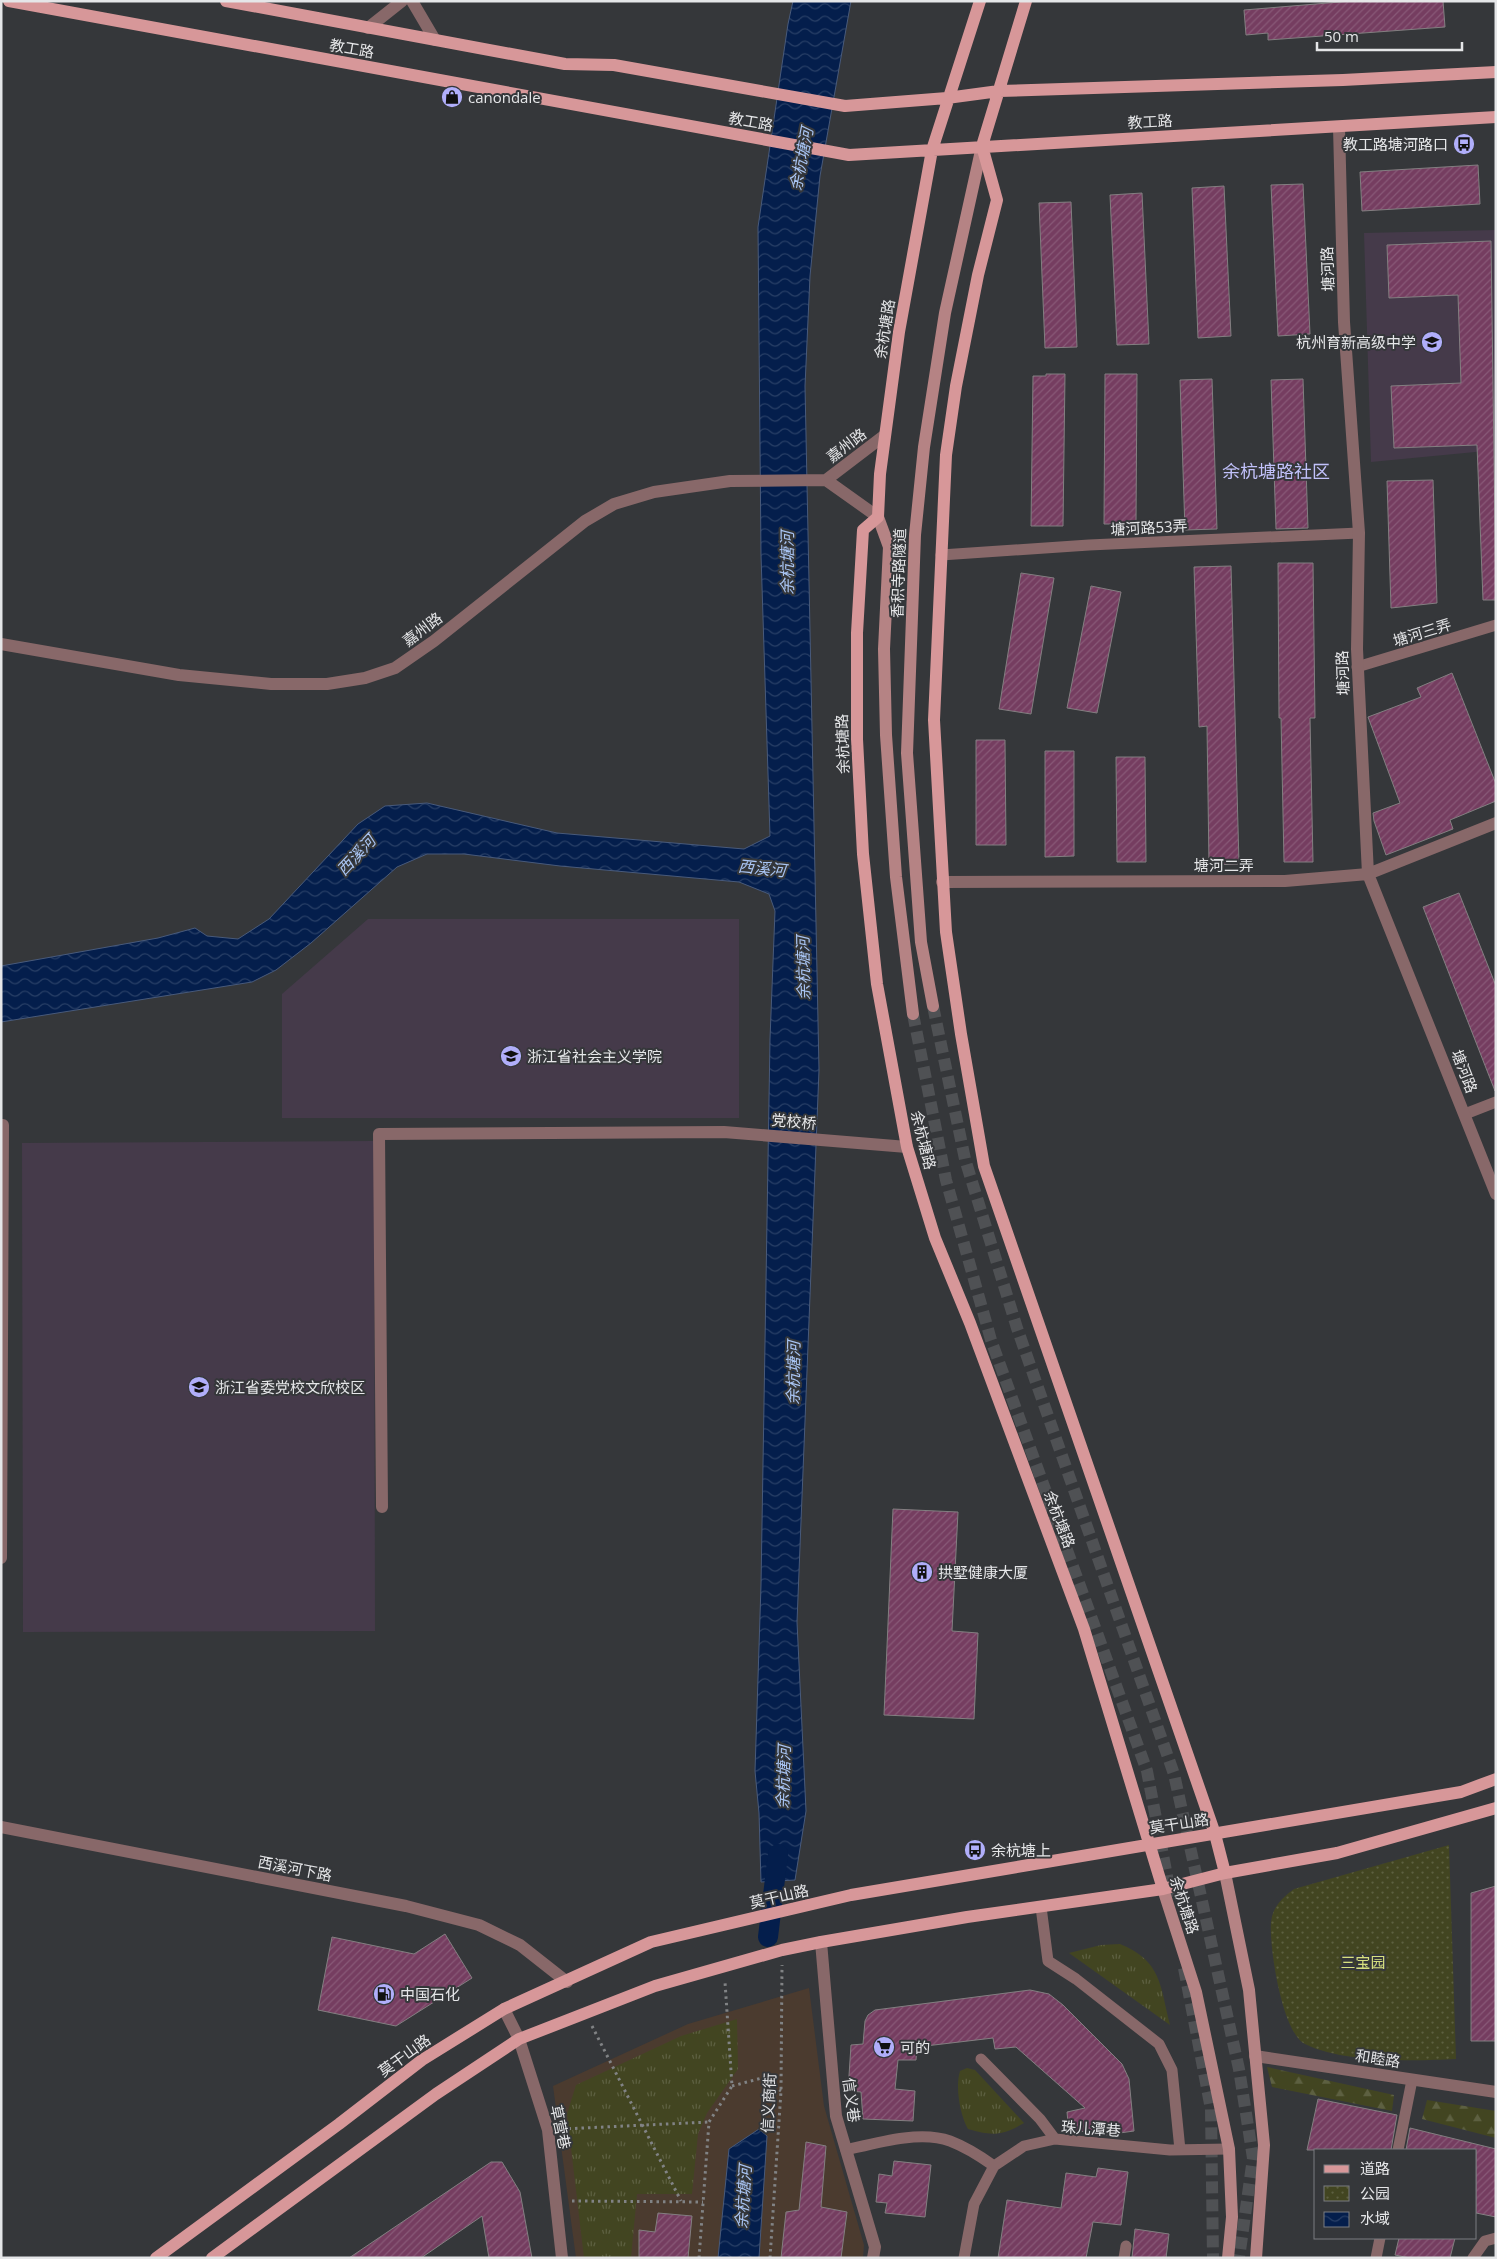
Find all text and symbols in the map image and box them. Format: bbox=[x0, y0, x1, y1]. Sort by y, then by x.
scale bar bbox=[1317, 20, 1462, 52]
text: 50 m bbox=[1324, 26, 1359, 46]
street label: 教工路 bbox=[328, 34, 376, 62]
shop icon: canondale bbox=[440, 85, 464, 109]
place label: canondale bbox=[468, 87, 541, 107]
street label: 教工路 bbox=[727, 107, 775, 135]
street label: 教工路 bbox=[1127, 110, 1173, 132]
water label: 余杭塘河 bbox=[784, 123, 818, 193]
bus stop icon: 教工路塘河路口 bbox=[1452, 132, 1476, 156]
place label: 教工路塘河路口 bbox=[1343, 134, 1448, 154]
street label: 塘河路 bbox=[1316, 246, 1338, 292]
street label: 余杭塘路 bbox=[869, 298, 899, 360]
school or university icon: 杭州育新高级中学 bbox=[1420, 330, 1444, 354]
place label: 杭州育新高级中学 bbox=[1296, 332, 1416, 352]
street label: 嘉州路 bbox=[822, 423, 870, 467]
district label: 余杭塘路社区 bbox=[1222, 459, 1330, 483]
street label: 塘河路53弄 bbox=[1110, 515, 1188, 539]
water label: 余杭塘河 bbox=[776, 528, 798, 595]
street label: 香积寺路隧道 bbox=[886, 528, 910, 618]
street label: 嘉州路 bbox=[398, 607, 446, 651]
street label: 塘河三弄 bbox=[1390, 614, 1454, 650]
street label: 塘河路 bbox=[1331, 650, 1353, 696]
street label: 余杭塘路 bbox=[831, 714, 853, 774]
water label: 西溪河 bbox=[332, 828, 382, 880]
water label: 西溪河 bbox=[737, 855, 790, 882]
street label: 塘河二弄 bbox=[1194, 855, 1254, 875]
water label: 余杭塘河 bbox=[791, 933, 815, 1000]
school or university icon: 浙江省社会主义学院 bbox=[499, 1044, 523, 1068]
place label: 浙江省社会主义学院 bbox=[527, 1046, 662, 1066]
street label: 塘河路 bbox=[1448, 1046, 1482, 1096]
street label: 余杭塘路 bbox=[907, 1108, 941, 1172]
street label: 党校桥 bbox=[771, 1109, 817, 1133]
water label: 余杭塘河 bbox=[781, 1338, 805, 1405]
school or university icon: 浙江省委党校文欣校区 bbox=[187, 1375, 211, 1399]
place label: 浙江省委党校文欣校区 bbox=[215, 1377, 365, 1397]
street label: 余杭塘路 bbox=[1040, 1487, 1080, 1551]
building icon: 拱墅健康大厦 bbox=[910, 1560, 934, 1584]
place label: 拱墅健康大厦 bbox=[938, 1562, 1028, 1582]
water label: 余杭塘河 bbox=[771, 1742, 795, 1809]
street label: 莫干山路 bbox=[1148, 1808, 1210, 1838]
bus stop icon: 余杭塘上 bbox=[963, 1838, 987, 1862]
place label: 余杭塘上 bbox=[991, 1840, 1051, 1860]
street label: 西溪河下路 bbox=[256, 1851, 334, 1885]
street label: 余杭塘路 bbox=[1166, 1873, 1204, 1937]
street label: 莫干山路 bbox=[748, 1880, 810, 1912]
park label: 三宝园 bbox=[1340, 1952, 1386, 1972]
fuel station icon: 中国石化 bbox=[372, 1982, 396, 2006]
place label: 中国石化 bbox=[400, 1984, 460, 2004]
street label: 莫干山路 bbox=[374, 2029, 434, 2081]
supermarket icon: 可的 bbox=[872, 2035, 896, 2059]
place label: 可的 bbox=[900, 2037, 930, 2057]
street label: 和睦路 bbox=[1354, 2045, 1402, 2071]
street label: 信义商街 bbox=[756, 2073, 780, 2133]
street label: 信义巷 bbox=[839, 2076, 865, 2124]
street label: 草营巷 bbox=[547, 2103, 575, 2151]
street label: 珠儿潭巷 bbox=[1060, 2116, 1122, 2140]
legend bbox=[1314, 2149, 1477, 2239]
text: 道路 bbox=[1360, 2158, 1390, 2178]
water label: 余杭塘河 bbox=[730, 2161, 756, 2230]
text: 公园 bbox=[1360, 2183, 1390, 2203]
text: 水域 bbox=[1360, 2208, 1390, 2228]

